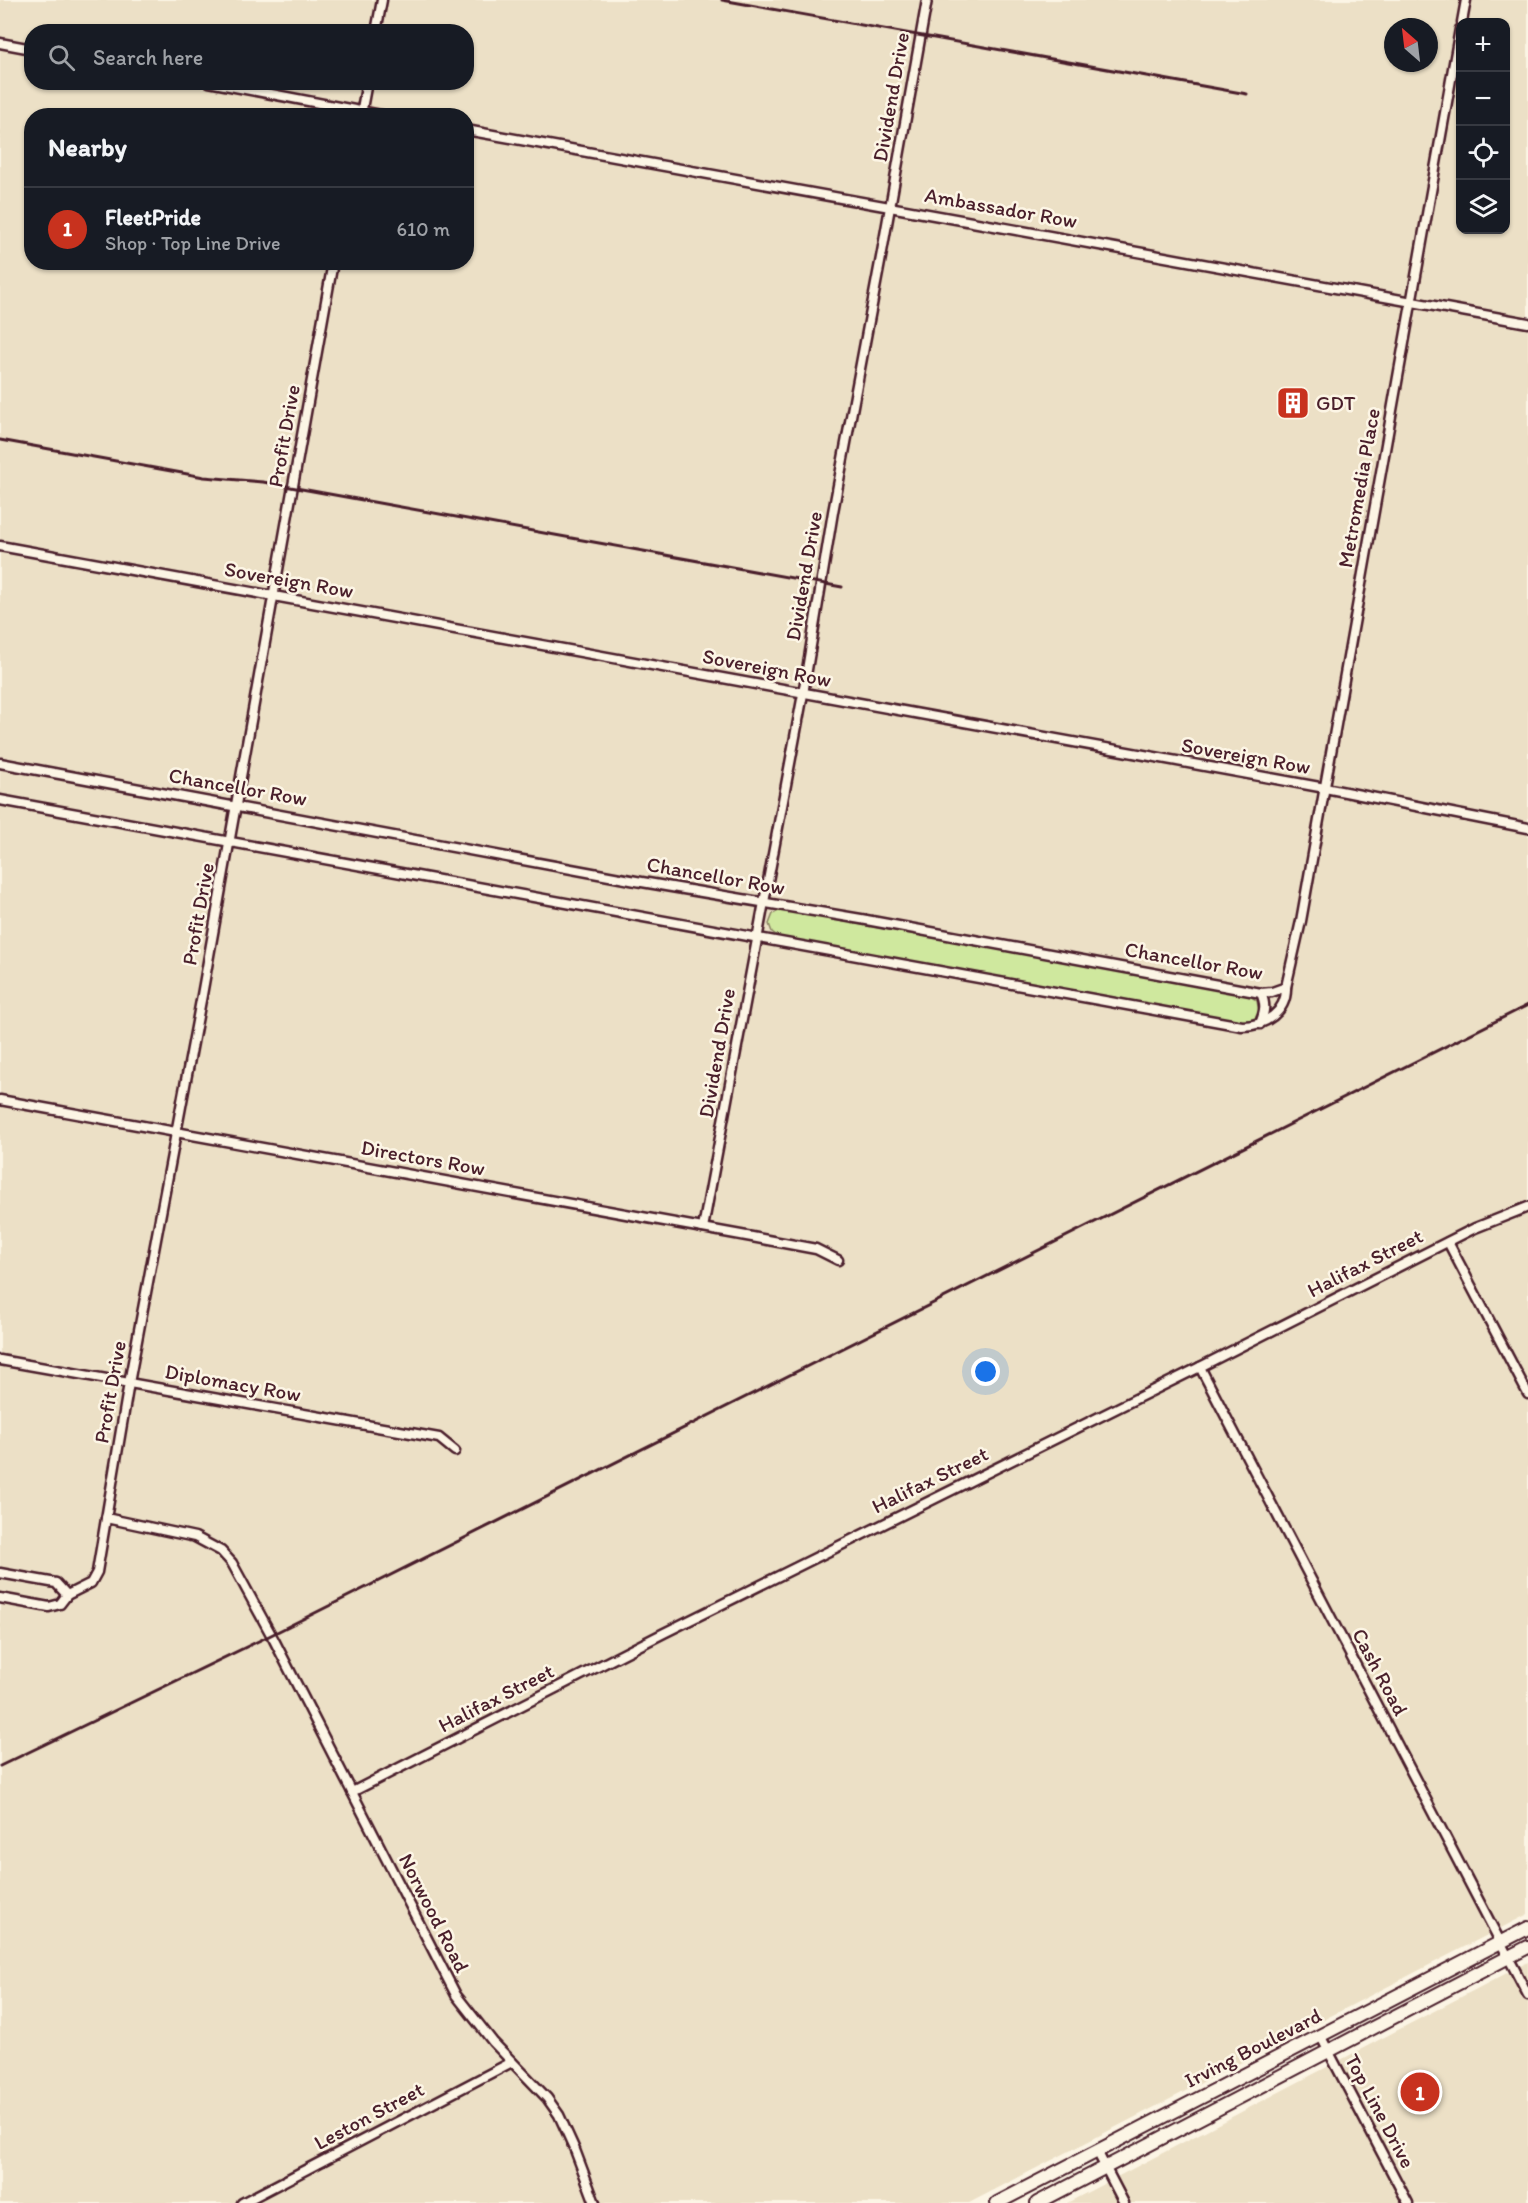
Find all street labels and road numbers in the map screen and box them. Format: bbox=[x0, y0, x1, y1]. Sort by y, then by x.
street label: Dividend Drive bbox=[867, 30, 914, 164]
street label: Ambassador Row bbox=[923, 182, 1079, 233]
street label: Profit Drive bbox=[262, 383, 305, 489]
street label: Metromedia Place bbox=[1332, 406, 1385, 570]
street label: Dividend Drive bbox=[780, 509, 827, 643]
street label: Sovereign Row bbox=[223, 556, 356, 603]
street label: Sovereign Row bbox=[701, 643, 834, 692]
street label: Sovereign Row bbox=[1180, 732, 1313, 779]
street label: Chancellor Row bbox=[167, 762, 309, 811]
street label: Chancellor Row bbox=[645, 851, 787, 900]
street label: Profit Drive bbox=[176, 861, 219, 967]
street label: Chancellor Row bbox=[1123, 936, 1265, 985]
street label: Dividend Drive bbox=[693, 986, 740, 1120]
street label: Directors Row bbox=[359, 1134, 487, 1181]
street label: Halifax Street bbox=[1303, 1223, 1427, 1302]
street label: Profit Drive bbox=[88, 1339, 131, 1445]
street label: Diplomacy Row bbox=[163, 1358, 303, 1407]
street label: Halifax Street bbox=[868, 1441, 992, 1518]
street label: Cash Road bbox=[1347, 1624, 1414, 1720]
street label: Halifax Street bbox=[434, 1658, 558, 1737]
street label: Norwood Road bbox=[394, 1849, 475, 1977]
street label: Irving Boulevard bbox=[1180, 2002, 1325, 2093]
street label: Top Line Drive bbox=[1340, 2049, 1421, 2172]
street label: Leston Street bbox=[310, 2076, 428, 2155]

